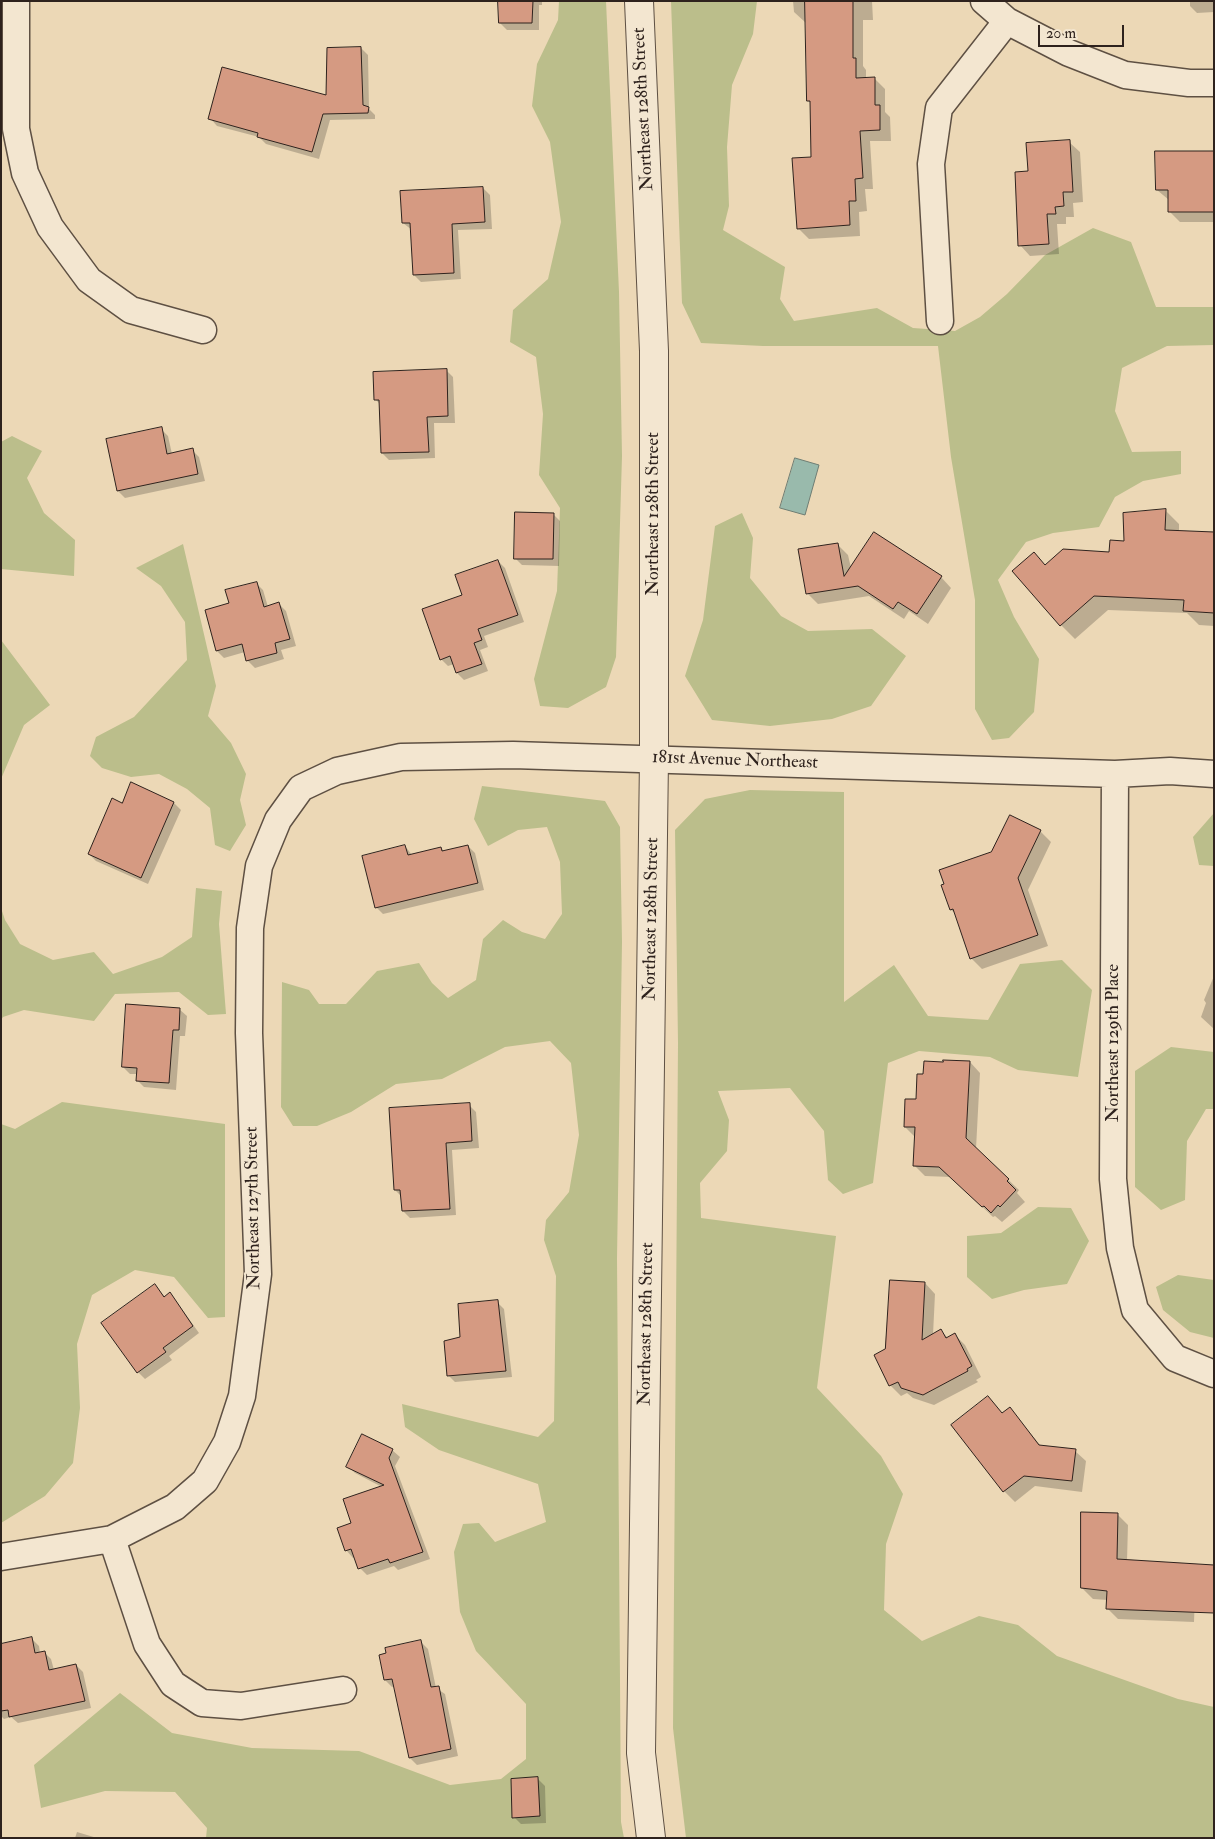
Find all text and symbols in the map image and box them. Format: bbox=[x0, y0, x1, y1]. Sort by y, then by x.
scale bar bbox=[1040, 15, 1126, 47]
text: 20 m bbox=[1046, 24, 1076, 43]
street label: Northeast 128th Street bbox=[629, 27, 659, 191]
street label: Northeast 128th Street bbox=[643, 432, 665, 596]
street label: 181st Avenue Northeast bbox=[652, 747, 818, 775]
street label: Northeast 128th Street bbox=[640, 837, 664, 1001]
street label: Northeast 129th Place bbox=[1103, 964, 1125, 1122]
street label: Northeast 127th Street bbox=[242, 1126, 266, 1290]
street label: Northeast 128th Street bbox=[635, 1242, 659, 1406]

